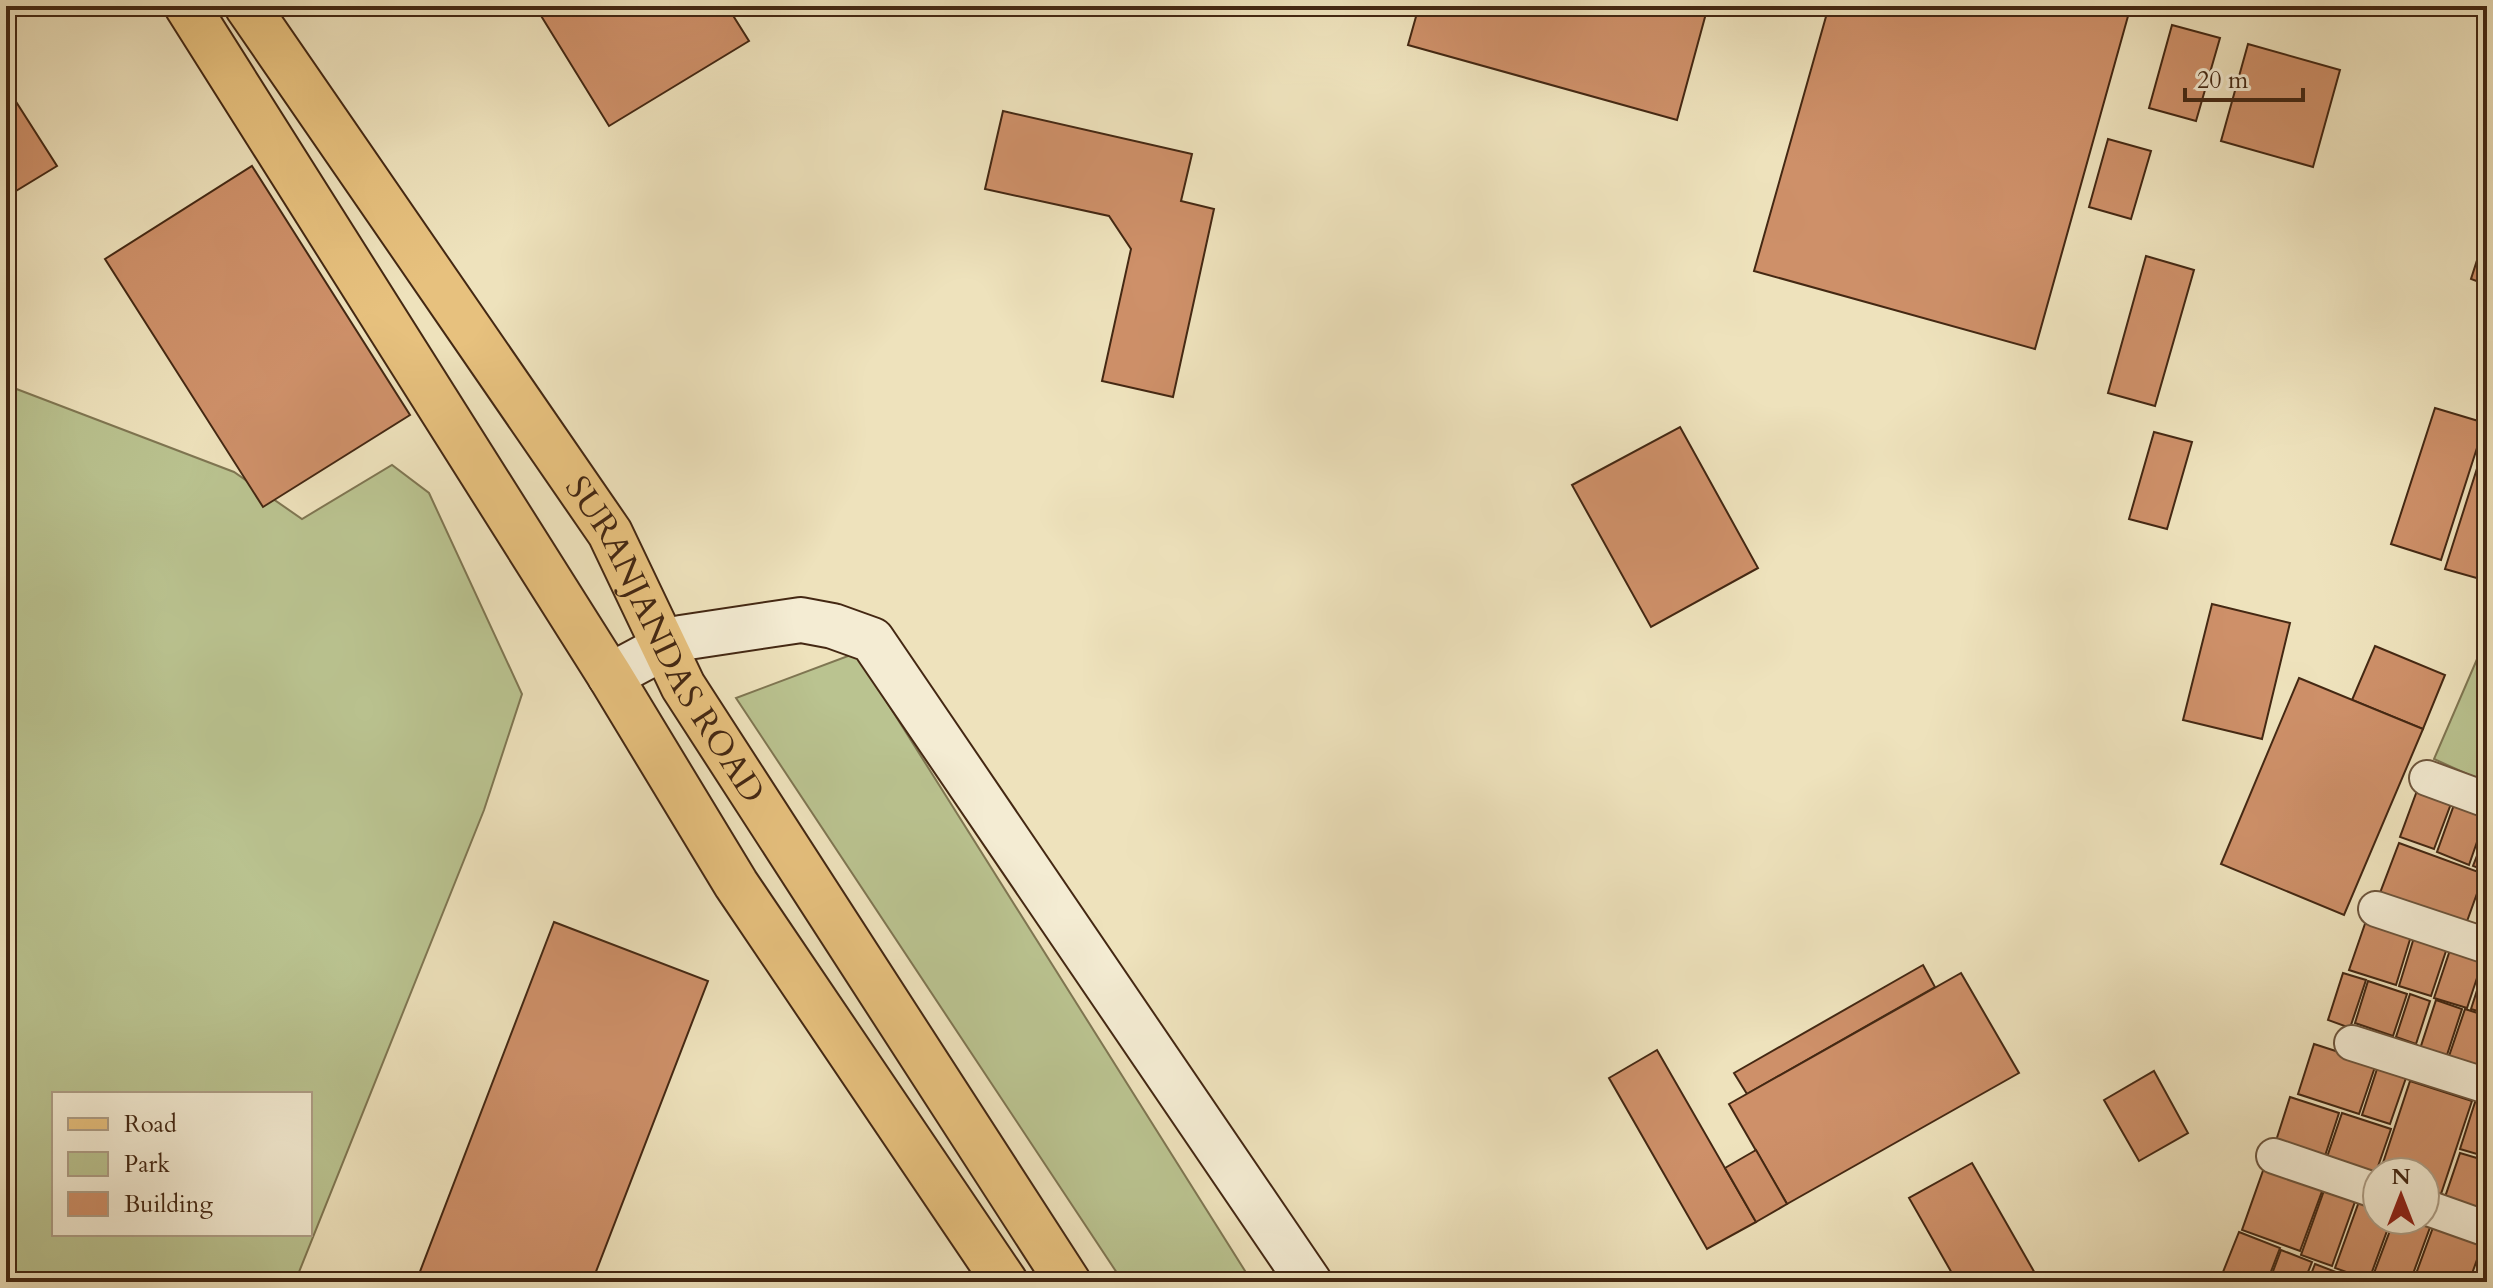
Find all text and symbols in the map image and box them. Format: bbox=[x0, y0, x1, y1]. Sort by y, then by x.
scale bar bbox=[2185, 52, 2303, 102]
text: 20 m bbox=[2197, 64, 2249, 97]
street label: SURANJANDAS ROAD bbox=[554, 467, 776, 812]
legend bbox=[52, 1092, 312, 1236]
text: Road bbox=[124, 1108, 177, 1141]
text: Park bbox=[124, 1148, 170, 1181]
north arrow bbox=[2361, 1156, 2441, 1236]
text: N bbox=[2391, 1162, 2411, 1192]
text: Building bbox=[124, 1188, 214, 1221]

